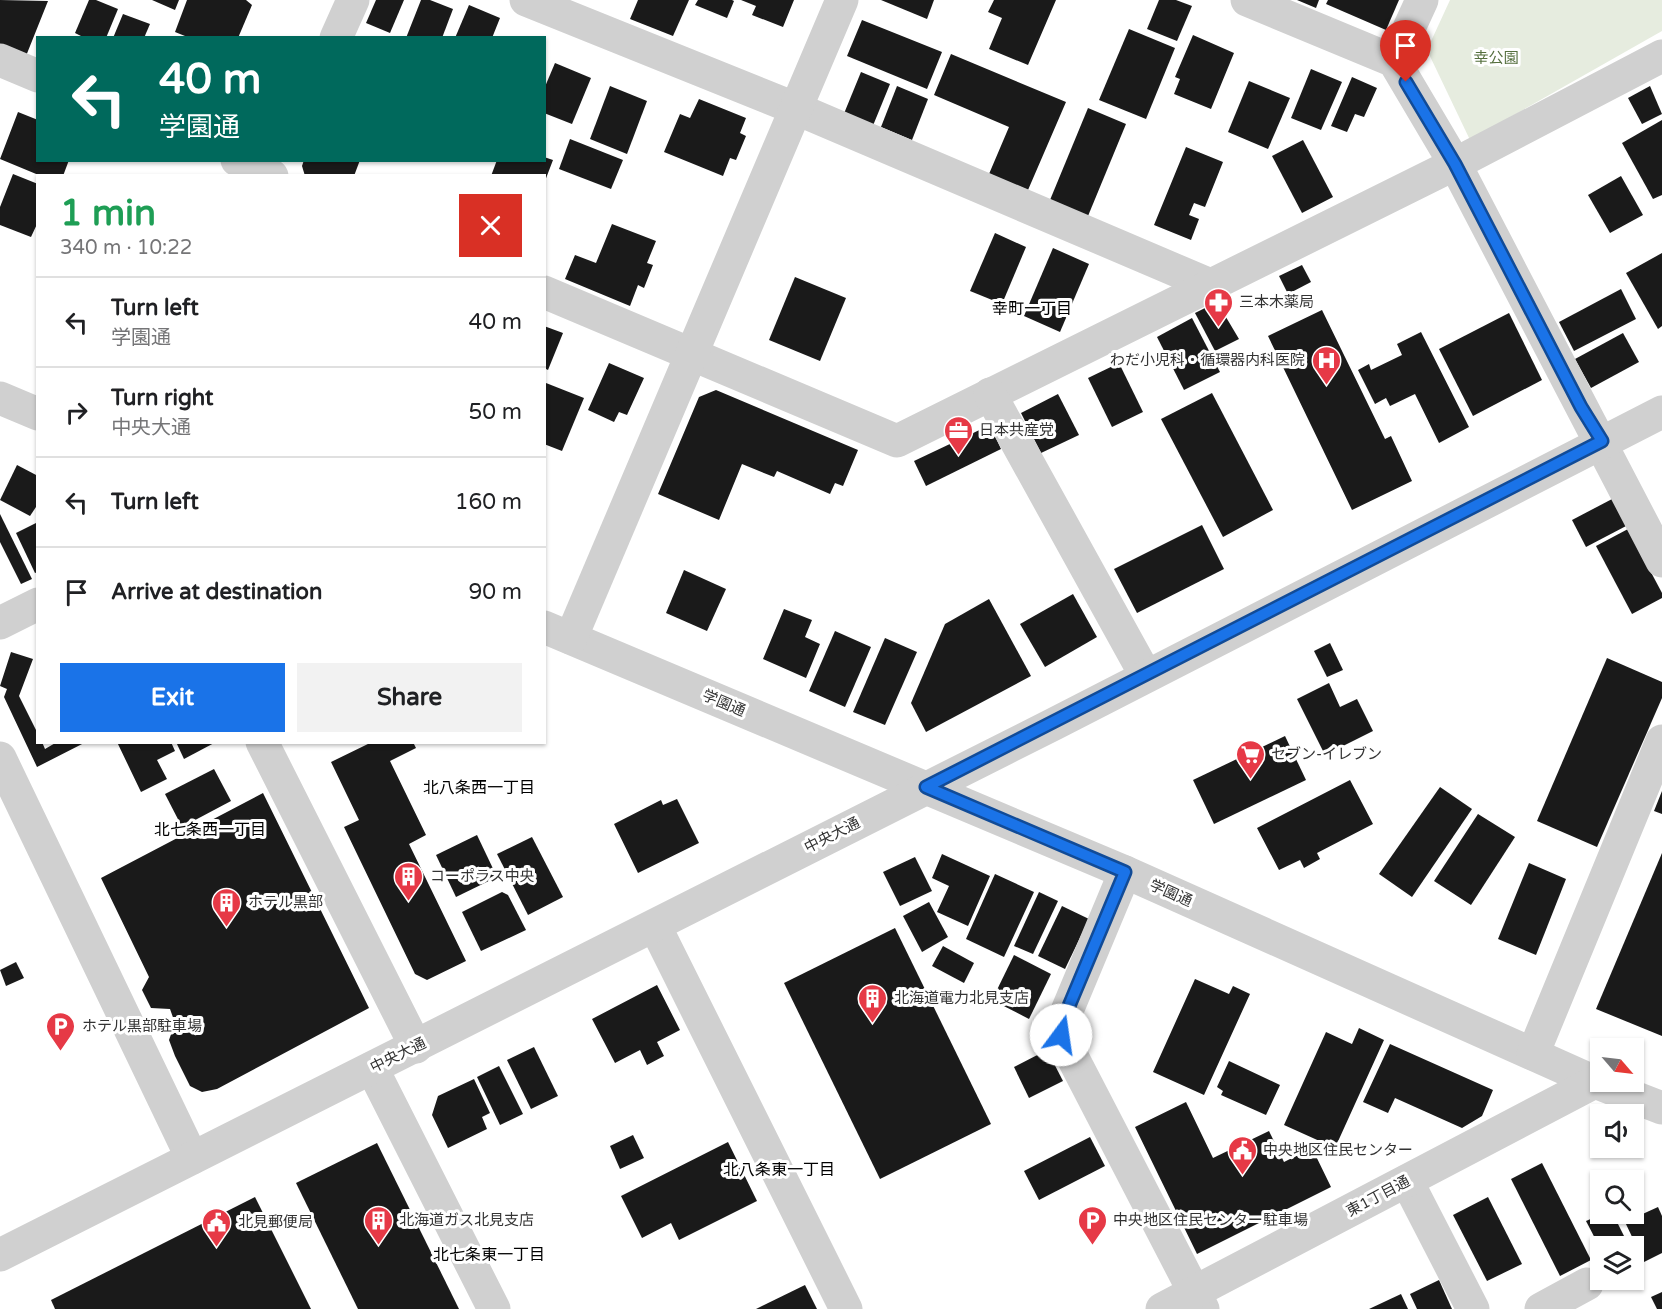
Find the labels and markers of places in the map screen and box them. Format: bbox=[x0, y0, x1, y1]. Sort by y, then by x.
pin bbox=[1380, 20, 1431, 82]
pharmacy icon: 三本木薬局 bbox=[1202, 286, 1234, 328]
place label: 三本木薬局 bbox=[1239, 293, 1314, 311]
hospital icon: わだ小児科・循環器内科医院 bbox=[1310, 344, 1342, 386]
place label: わだ小児科・循環器内科医院 bbox=[1110, 351, 1305, 369]
office icon: 日本共産党 bbox=[942, 414, 974, 456]
place label: 日本共産党 bbox=[979, 421, 1054, 439]
supermarket icon: セブン-イレブン bbox=[1234, 738, 1266, 780]
place label: セブン-イレブン bbox=[1271, 745, 1382, 763]
building icon: コーポラス中央 bbox=[393, 860, 425, 902]
place label: コーポラス中央 bbox=[430, 867, 535, 885]
building icon: ホテル黒部 bbox=[211, 886, 243, 928]
place label: ホテル黒部 bbox=[248, 893, 323, 911]
building icon: 北海道電力北見支店 bbox=[857, 982, 889, 1024]
place label: 北海道電力北見支店 bbox=[894, 989, 1029, 1007]
parking icon: ホテル黒部駐車場 bbox=[45, 1010, 77, 1052]
place label: ホテル黒部駐車場 bbox=[82, 1017, 202, 1035]
public building icon: 中央地区住民センター bbox=[1226, 1134, 1258, 1176]
place label: 中央地区住民センター bbox=[1263, 1141, 1413, 1159]
building icon: 北海道ガス北見支店 bbox=[362, 1204, 394, 1246]
parking icon: 中央地区住民センター駐車場 bbox=[1076, 1204, 1108, 1246]
public building icon: 北見郵便局 bbox=[201, 1206, 233, 1248]
place label: 北海道ガス北見支店 bbox=[399, 1211, 534, 1229]
place label: 中央地区住民センター駐車場 bbox=[1113, 1211, 1308, 1229]
place label: 北見郵便局 bbox=[238, 1213, 313, 1231]

